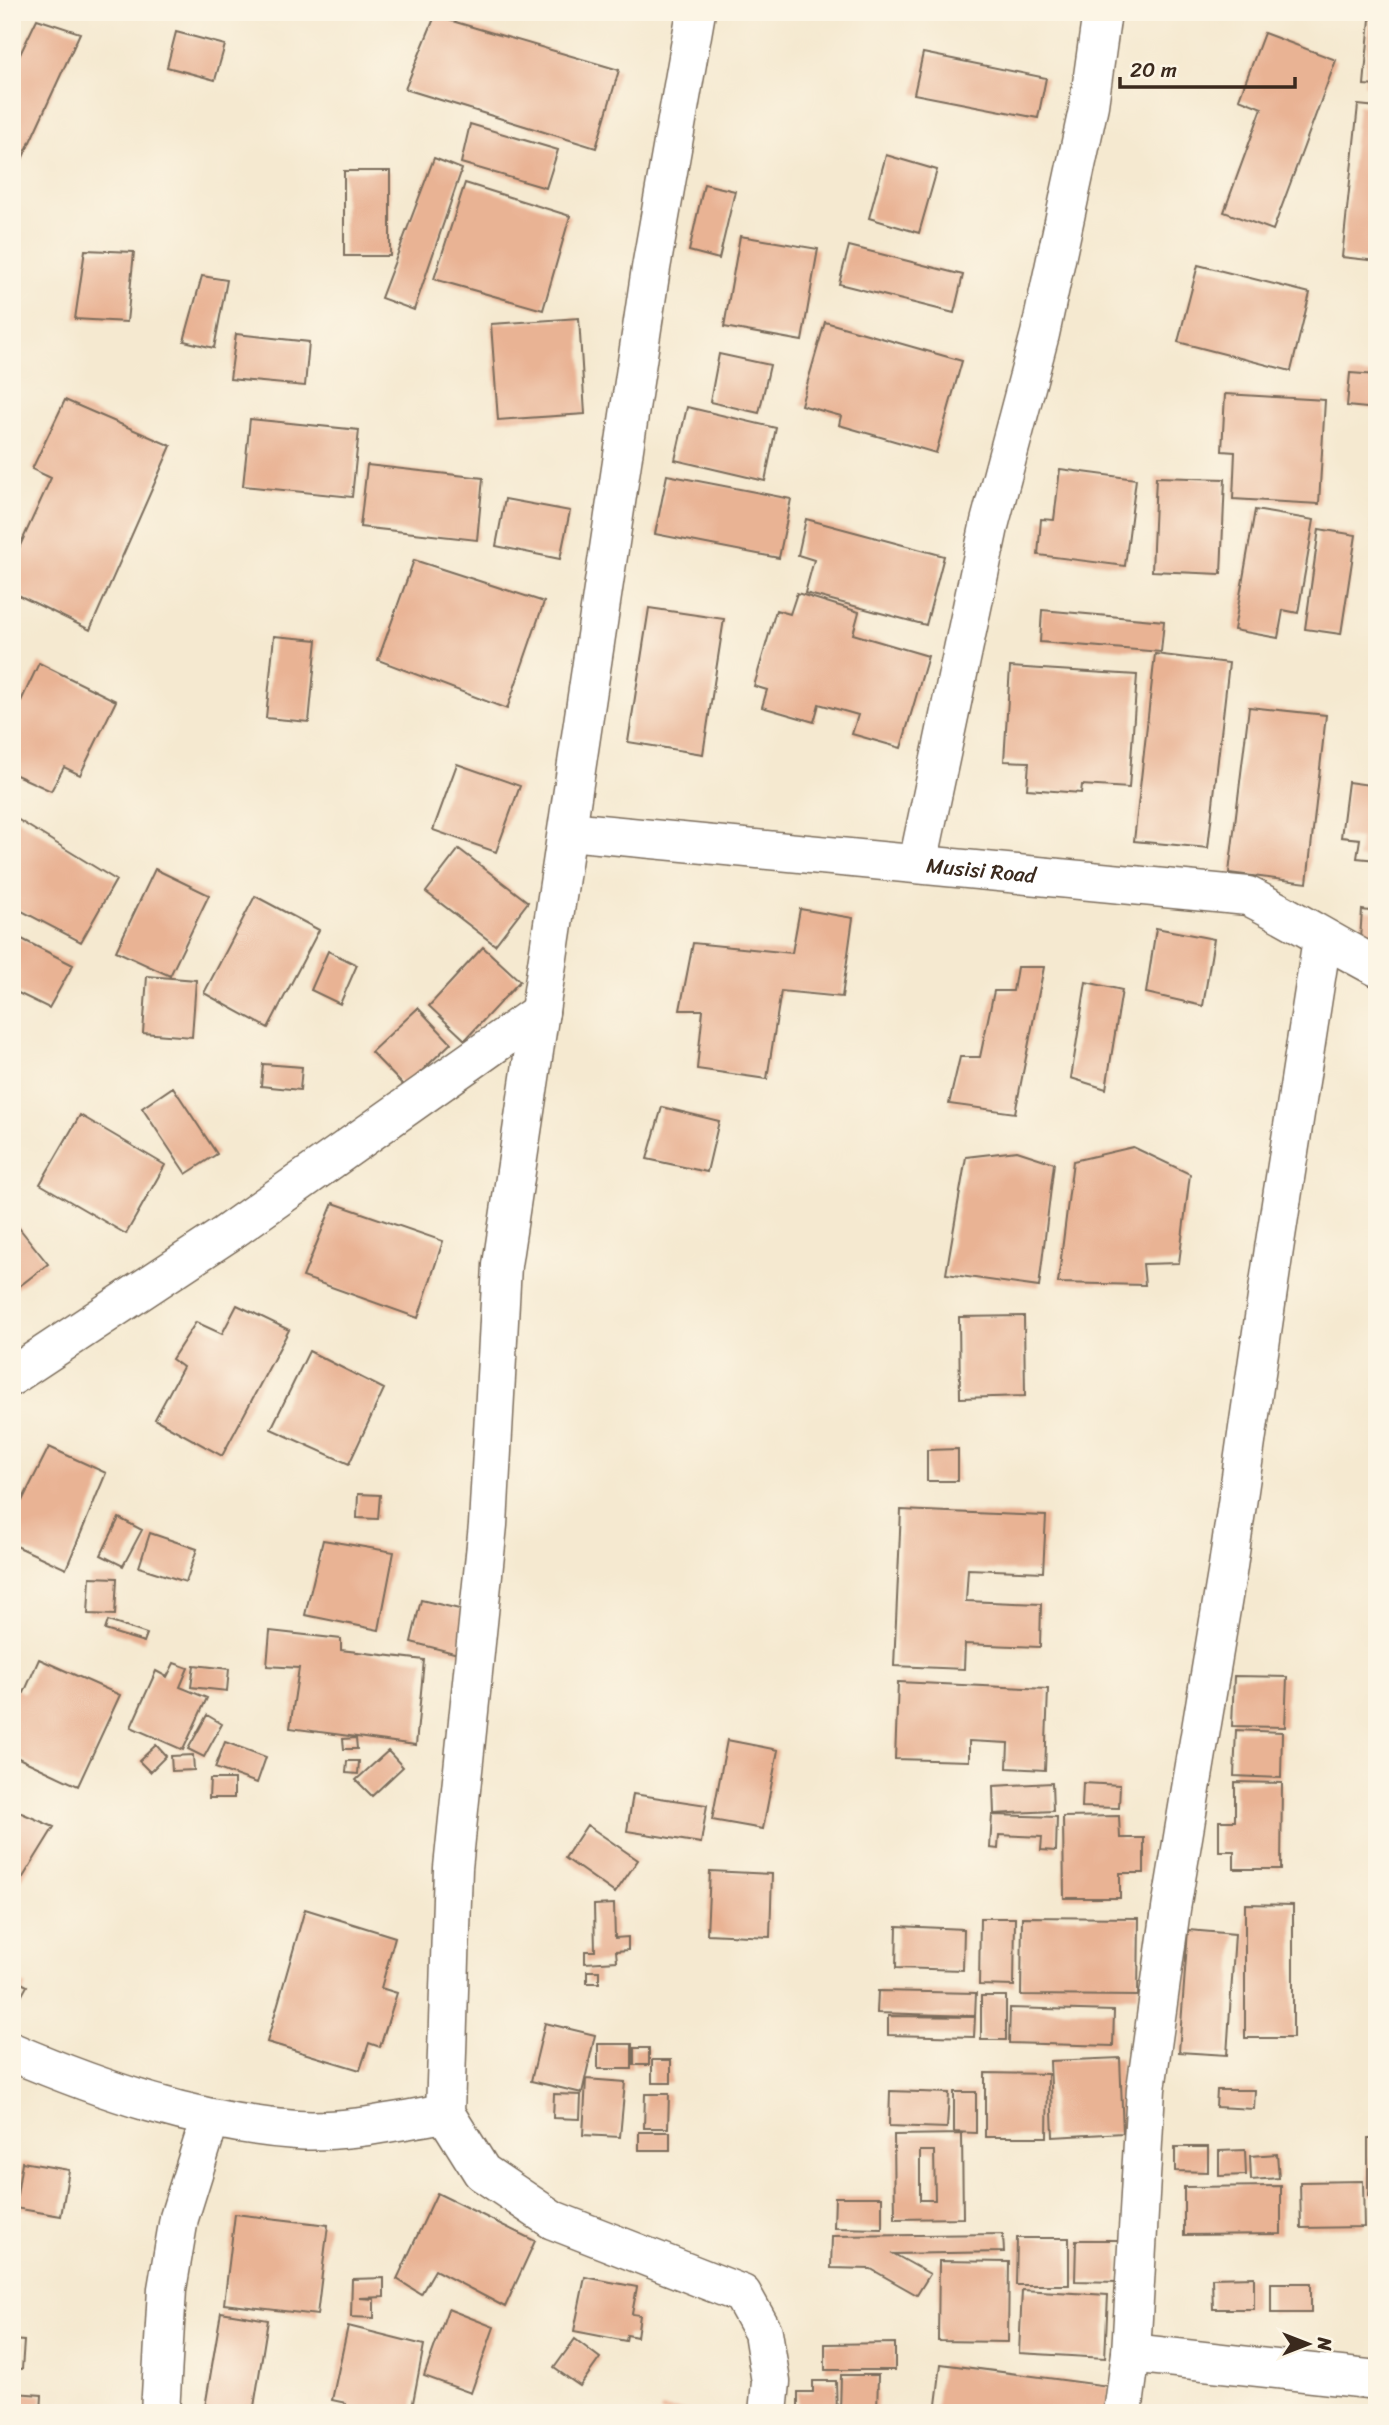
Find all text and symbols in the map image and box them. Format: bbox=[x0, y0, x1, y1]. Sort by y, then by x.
scale bar bbox=[1120, 46, 1294, 90]
text: 20 m bbox=[1130, 51, 1177, 89]
street label: Musisi Road bbox=[925, 846, 1040, 895]
north arrow bbox=[1274, 2310, 1344, 2380]
text: N bbox=[1308, 2336, 1341, 2351]

